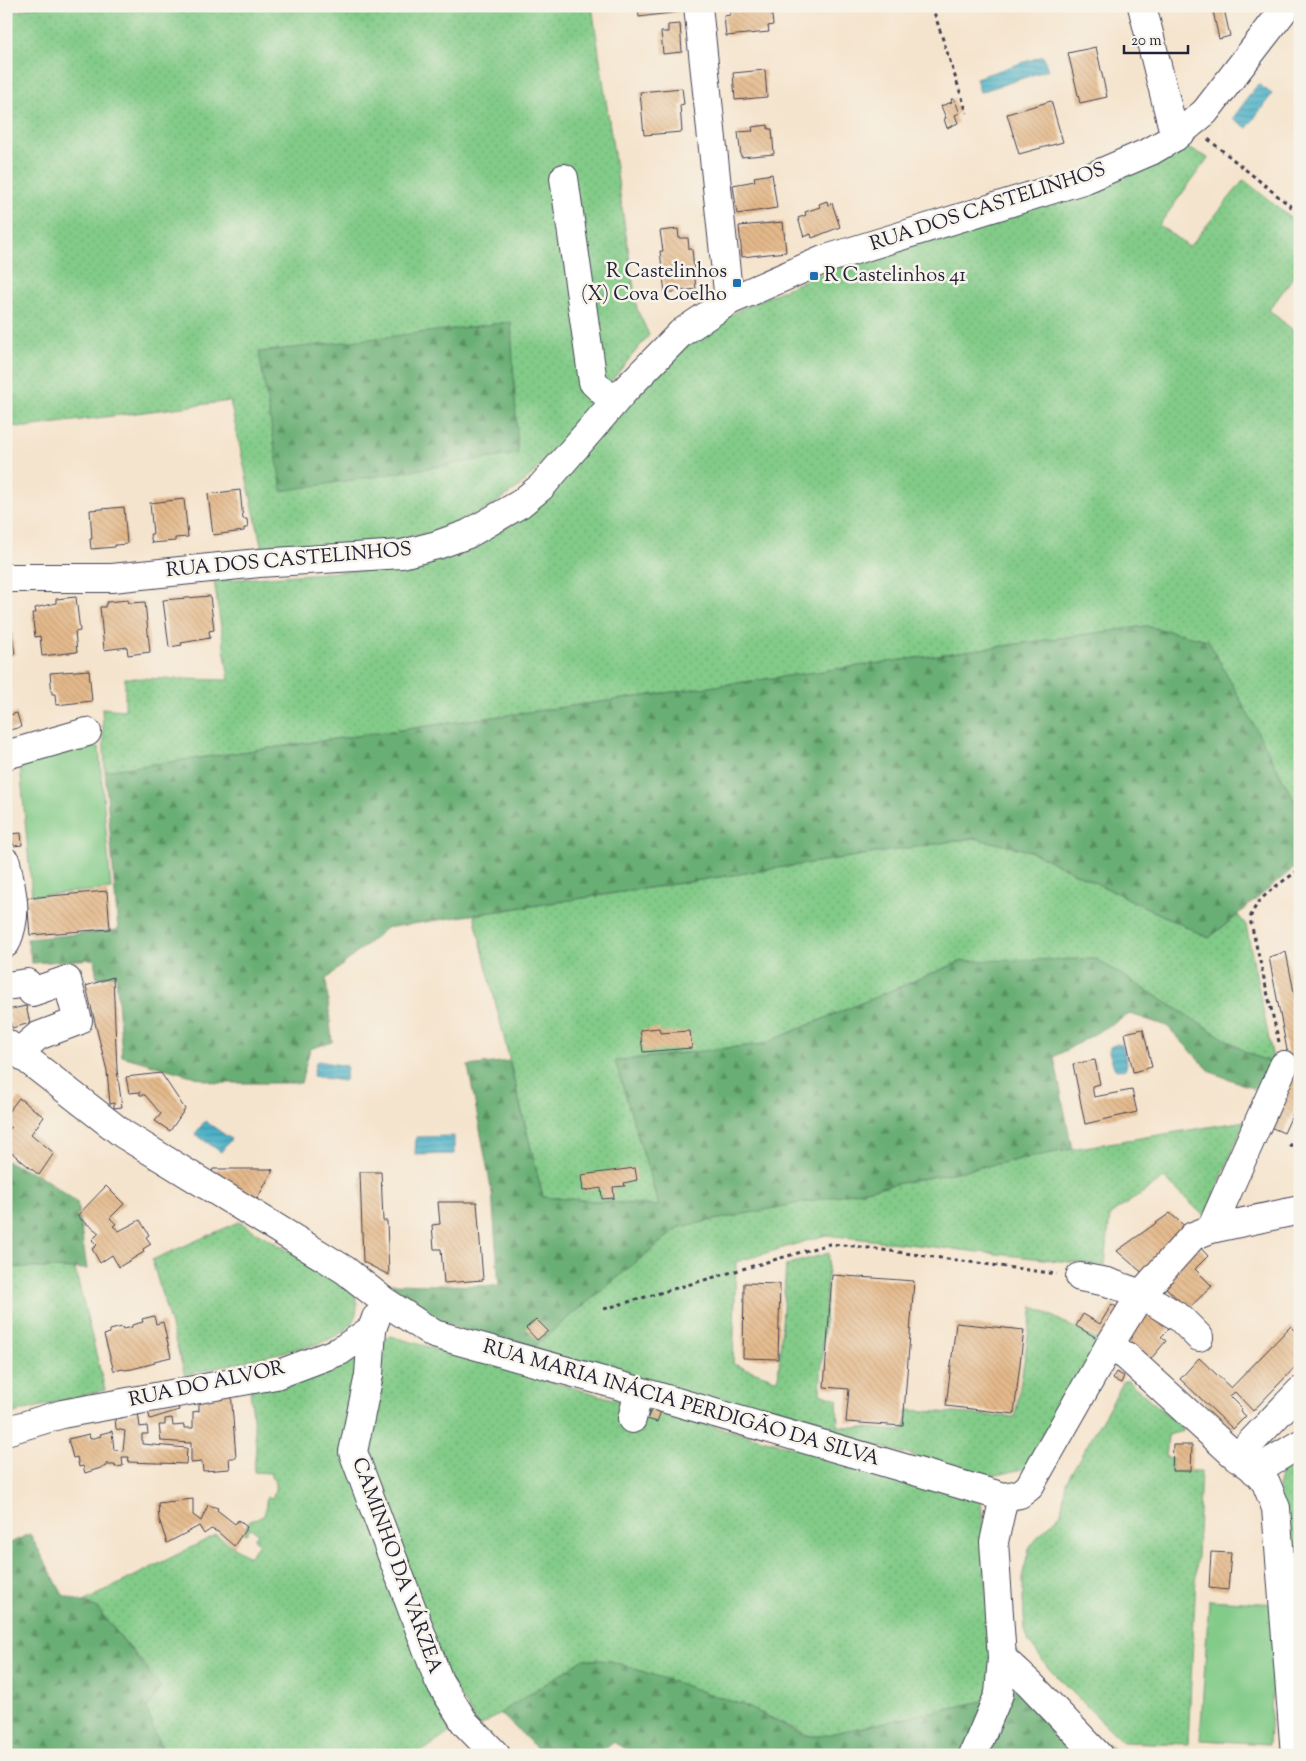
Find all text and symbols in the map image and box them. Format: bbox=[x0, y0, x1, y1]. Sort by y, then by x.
scale bar bbox=[1124, 22, 1187, 54]
text: 20 m bbox=[1131, 31, 1162, 52]
street label: RUA DOS CASTELINHOS bbox=[866, 156, 1110, 260]
place label: R Castelinhos (X) Cova Coelho bbox=[581, 258, 727, 310]
place label: R Castelinhos 41 bbox=[824, 262, 966, 291]
marker: R Castelinhos 41 bbox=[808, 270, 820, 282]
marker: R Castelinhos (X) Cova Coelho bbox=[731, 277, 743, 289]
street label: RUA DOS CASTELINHOS bbox=[165, 536, 413, 586]
street label: RUA MARIA INÁCIA PERDIGÃO DA SILVA bbox=[479, 1332, 883, 1475]
street label: RUA DO ALVOR bbox=[126, 1354, 288, 1416]
street label: CAMINHO DA VÁRZEA bbox=[343, 1453, 450, 1678]

